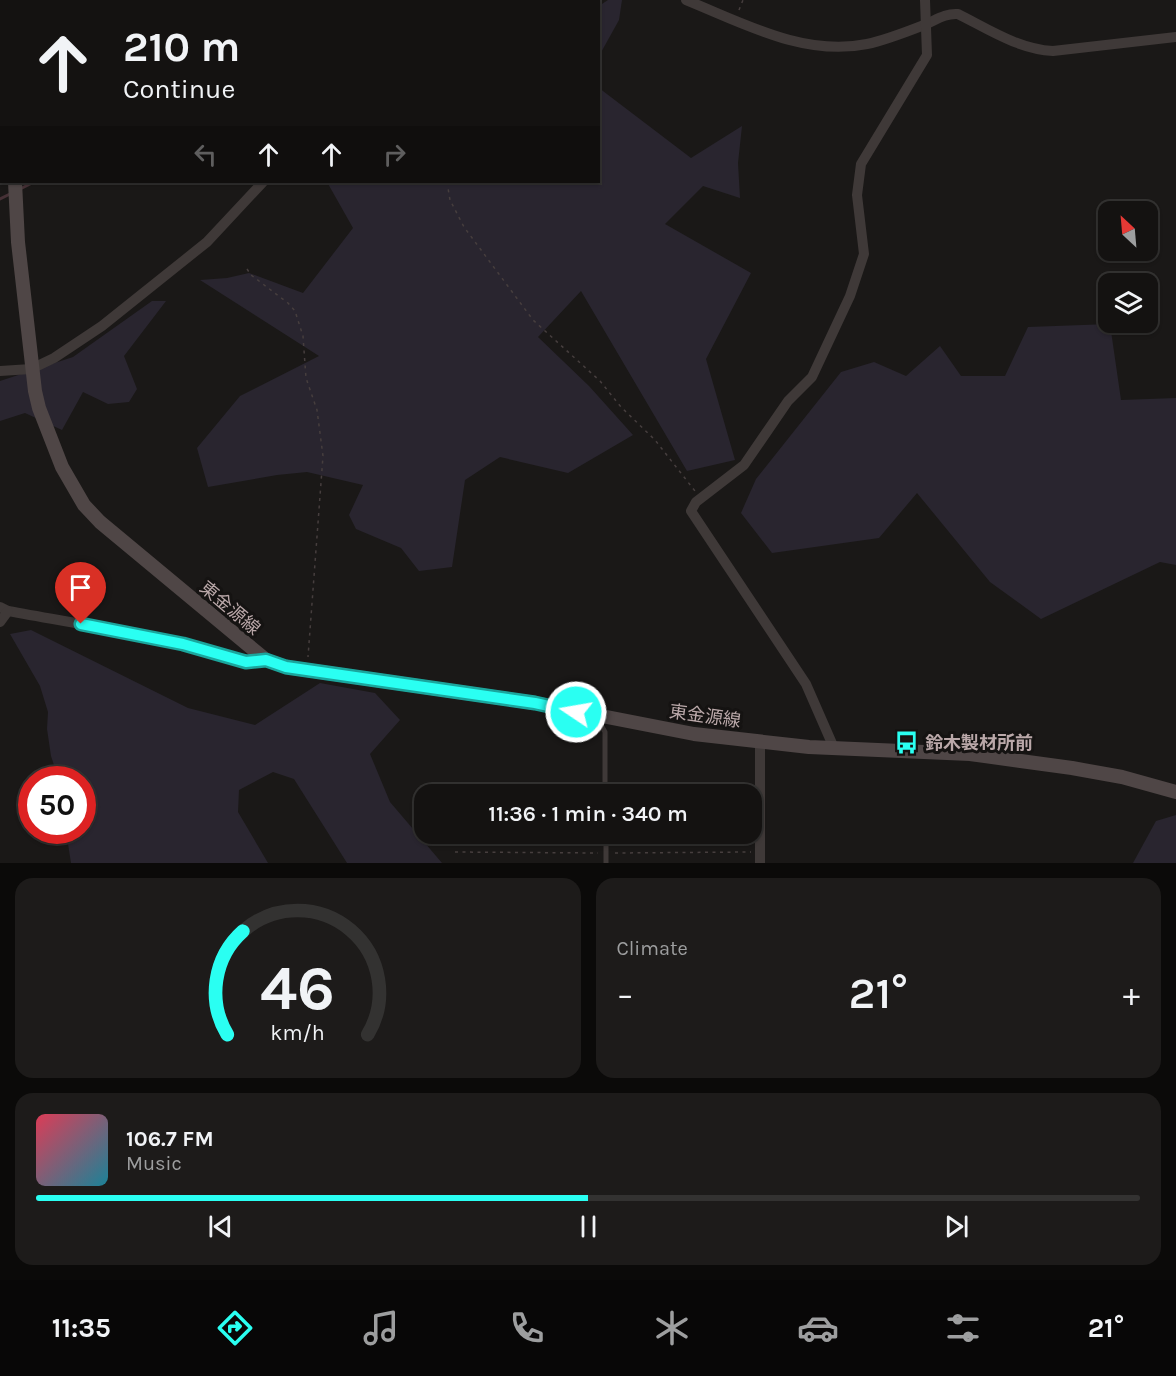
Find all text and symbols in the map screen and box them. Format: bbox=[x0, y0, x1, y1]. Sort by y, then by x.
text: 210 m bbox=[123, 22, 240, 72]
icon: ahead bbox=[24, 24, 102, 102]
text: Continue bbox=[123, 73, 235, 105]
icon: left bbox=[189, 138, 222, 171]
icon: ahead bbox=[252, 138, 285, 171]
icon: ahead bbox=[315, 138, 348, 171]
icon: right bbox=[378, 138, 411, 171]
north arrow bbox=[1098, 201, 1158, 261]
map controls bbox=[1098, 201, 1158, 333]
button: layers bbox=[1098, 273, 1158, 333]
pin bbox=[55, 562, 106, 624]
icon: arrive bbox=[64, 571, 97, 604]
street label: 東金源線 bbox=[195, 576, 265, 640]
position arrow bbox=[544, 680, 608, 744]
street label: 東金源線 bbox=[668, 700, 742, 732]
bus stop icon: 鈴木製材所前 bbox=[894, 730, 920, 756]
place label: 鈴木製材所前 bbox=[925, 732, 1033, 754]
speed limit sign: 50 bbox=[18, 766, 96, 844]
text: 11:36 · 1 min · 340 m bbox=[488, 801, 688, 827]
text: Climate bbox=[617, 937, 688, 960]
text: 46 bbox=[260, 952, 335, 1025]
text: 21° bbox=[848, 967, 908, 1019]
text: − bbox=[617, 975, 634, 1013]
text: + bbox=[1123, 975, 1140, 1013]
text: km/h bbox=[271, 1020, 325, 1045]
text: 106.7 FM bbox=[126, 1126, 214, 1152]
text: Music bbox=[126, 1152, 182, 1175]
icon: previous bbox=[204, 1210, 237, 1243]
icon: pause bbox=[572, 1210, 605, 1243]
icon: next bbox=[940, 1210, 973, 1243]
icon: directions bbox=[214, 1307, 256, 1349]
icon: music bbox=[360, 1307, 402, 1349]
icon: phone bbox=[506, 1307, 548, 1349]
icon: climate bbox=[651, 1307, 693, 1349]
icon: car bbox=[797, 1307, 839, 1349]
icon: filters bbox=[942, 1307, 984, 1349]
text: 11:35 bbox=[52, 1312, 111, 1344]
text: 21° bbox=[1088, 1312, 1124, 1344]

